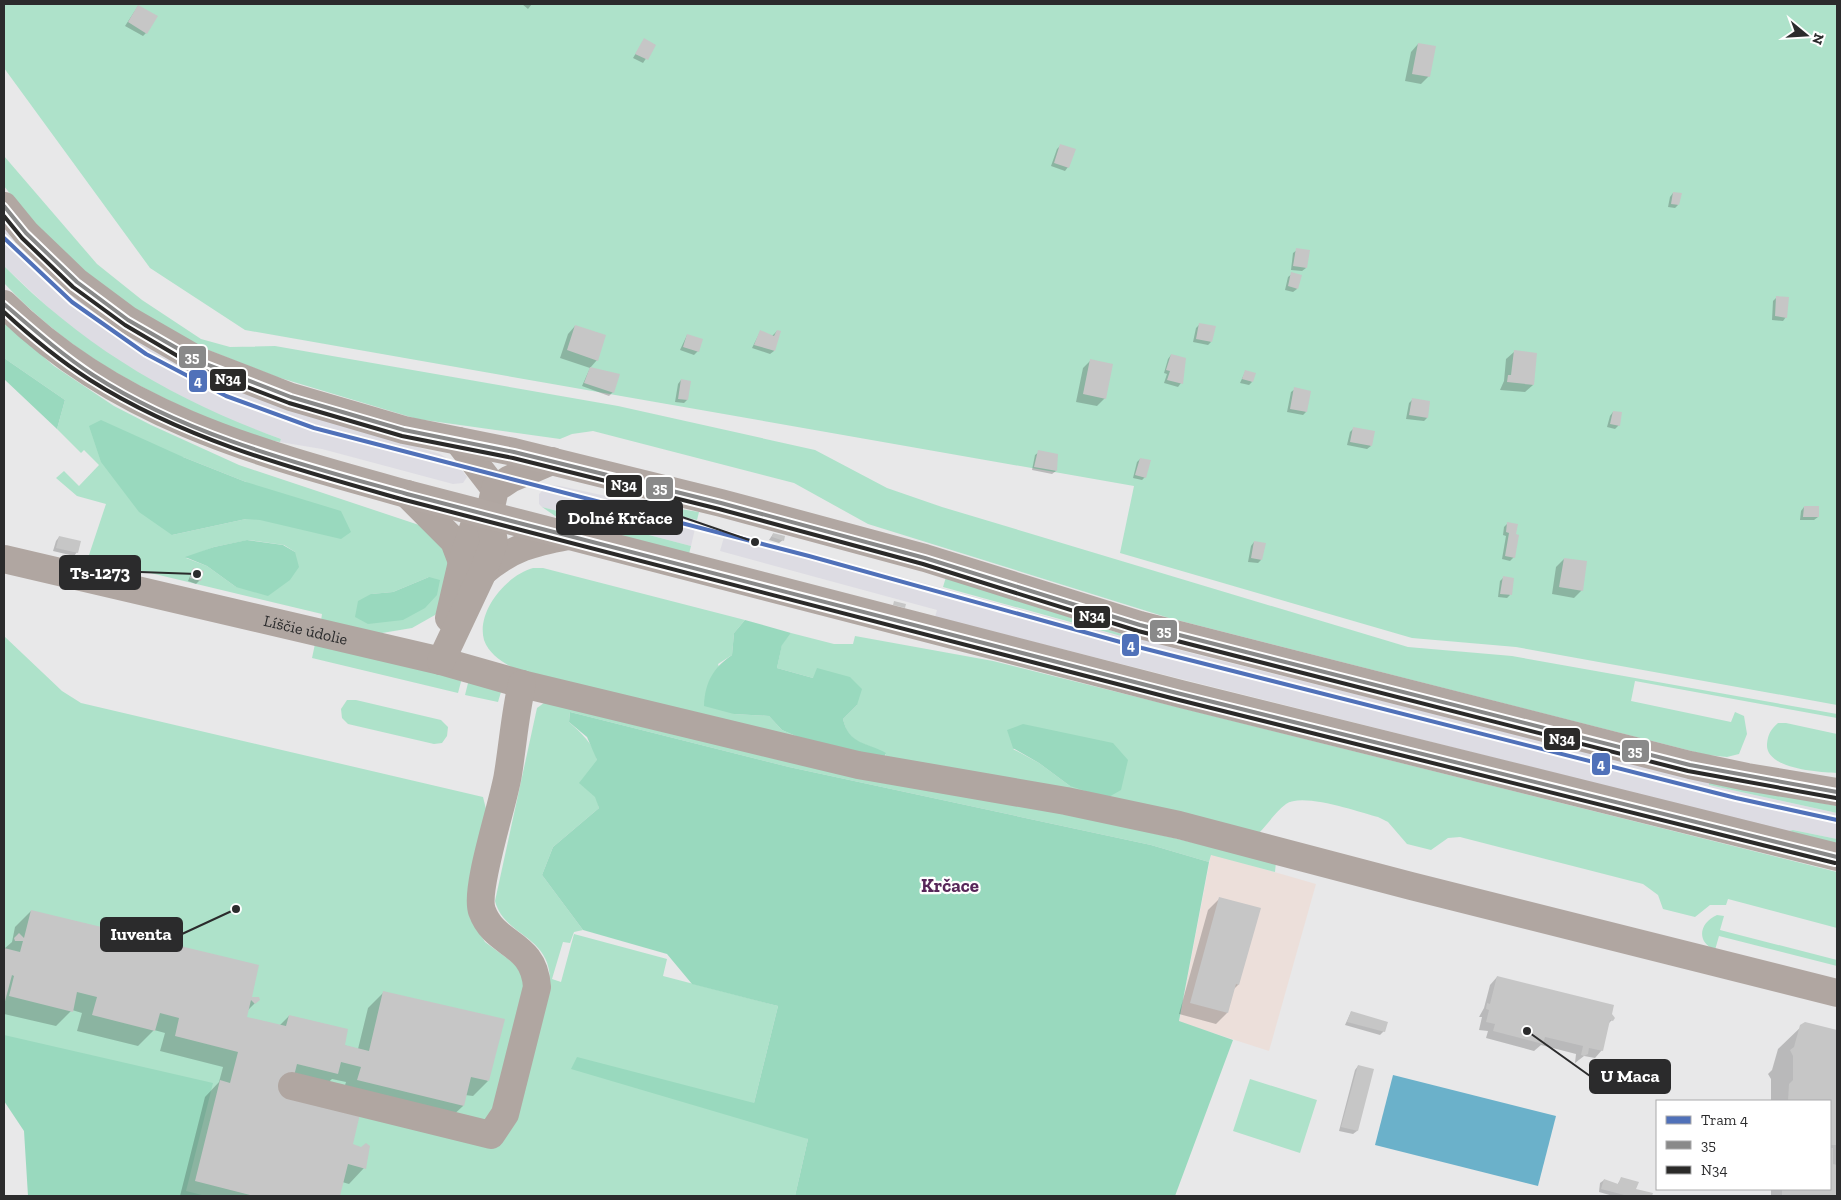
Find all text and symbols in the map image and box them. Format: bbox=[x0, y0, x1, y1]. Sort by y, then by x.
north arrow bbox=[1781, 10, 1831, 60]
text: N bbox=[1808, 31, 1828, 47]
line badge: 35 bbox=[178, 345, 207, 369]
text: 35 bbox=[185, 349, 199, 366]
line badge: N34 bbox=[209, 368, 247, 392]
line badge: 4 bbox=[188, 369, 208, 393]
text: N34 bbox=[215, 371, 241, 388]
text: 4 bbox=[194, 373, 202, 390]
line badge: N34 bbox=[605, 474, 643, 498]
line badge: 35 bbox=[645, 476, 674, 500]
text: N34 bbox=[611, 477, 637, 494]
text: 35 bbox=[653, 480, 667, 497]
callout: Dolné Krčace bbox=[557, 501, 682, 534]
text: Dolné Krčace bbox=[568, 507, 673, 529]
callout: Ts-1273 bbox=[60, 556, 140, 589]
text: Ts-1273 bbox=[70, 562, 131, 584]
line badge: N34 bbox=[1073, 605, 1111, 629]
text: N34 bbox=[1079, 608, 1105, 625]
street label: Líščie údolie bbox=[262, 610, 350, 648]
line badge: 35 bbox=[1149, 619, 1178, 643]
text: 35 bbox=[1157, 623, 1171, 640]
line badge: 4 bbox=[1121, 633, 1140, 657]
text: 4 bbox=[1127, 637, 1135, 654]
line badge: N34 bbox=[1543, 727, 1581, 751]
text: N34 bbox=[1549, 731, 1575, 748]
line badge: 35 bbox=[1621, 739, 1650, 763]
text: 35 bbox=[1628, 743, 1642, 760]
line badge: 4 bbox=[1591, 752, 1611, 776]
text: 4 bbox=[1597, 756, 1605, 773]
district label: Krčace bbox=[921, 874, 979, 897]
callout: Iuventa bbox=[101, 918, 182, 951]
text: Iuventa bbox=[110, 923, 172, 945]
callout: U Maca bbox=[1590, 1060, 1670, 1093]
text: U Maca bbox=[1600, 1065, 1660, 1087]
legend bbox=[1656, 1100, 1831, 1190]
text: Tram 4 bbox=[1701, 1111, 1748, 1129]
text: 35 bbox=[1701, 1136, 1716, 1154]
text: N34 bbox=[1701, 1161, 1728, 1179]

